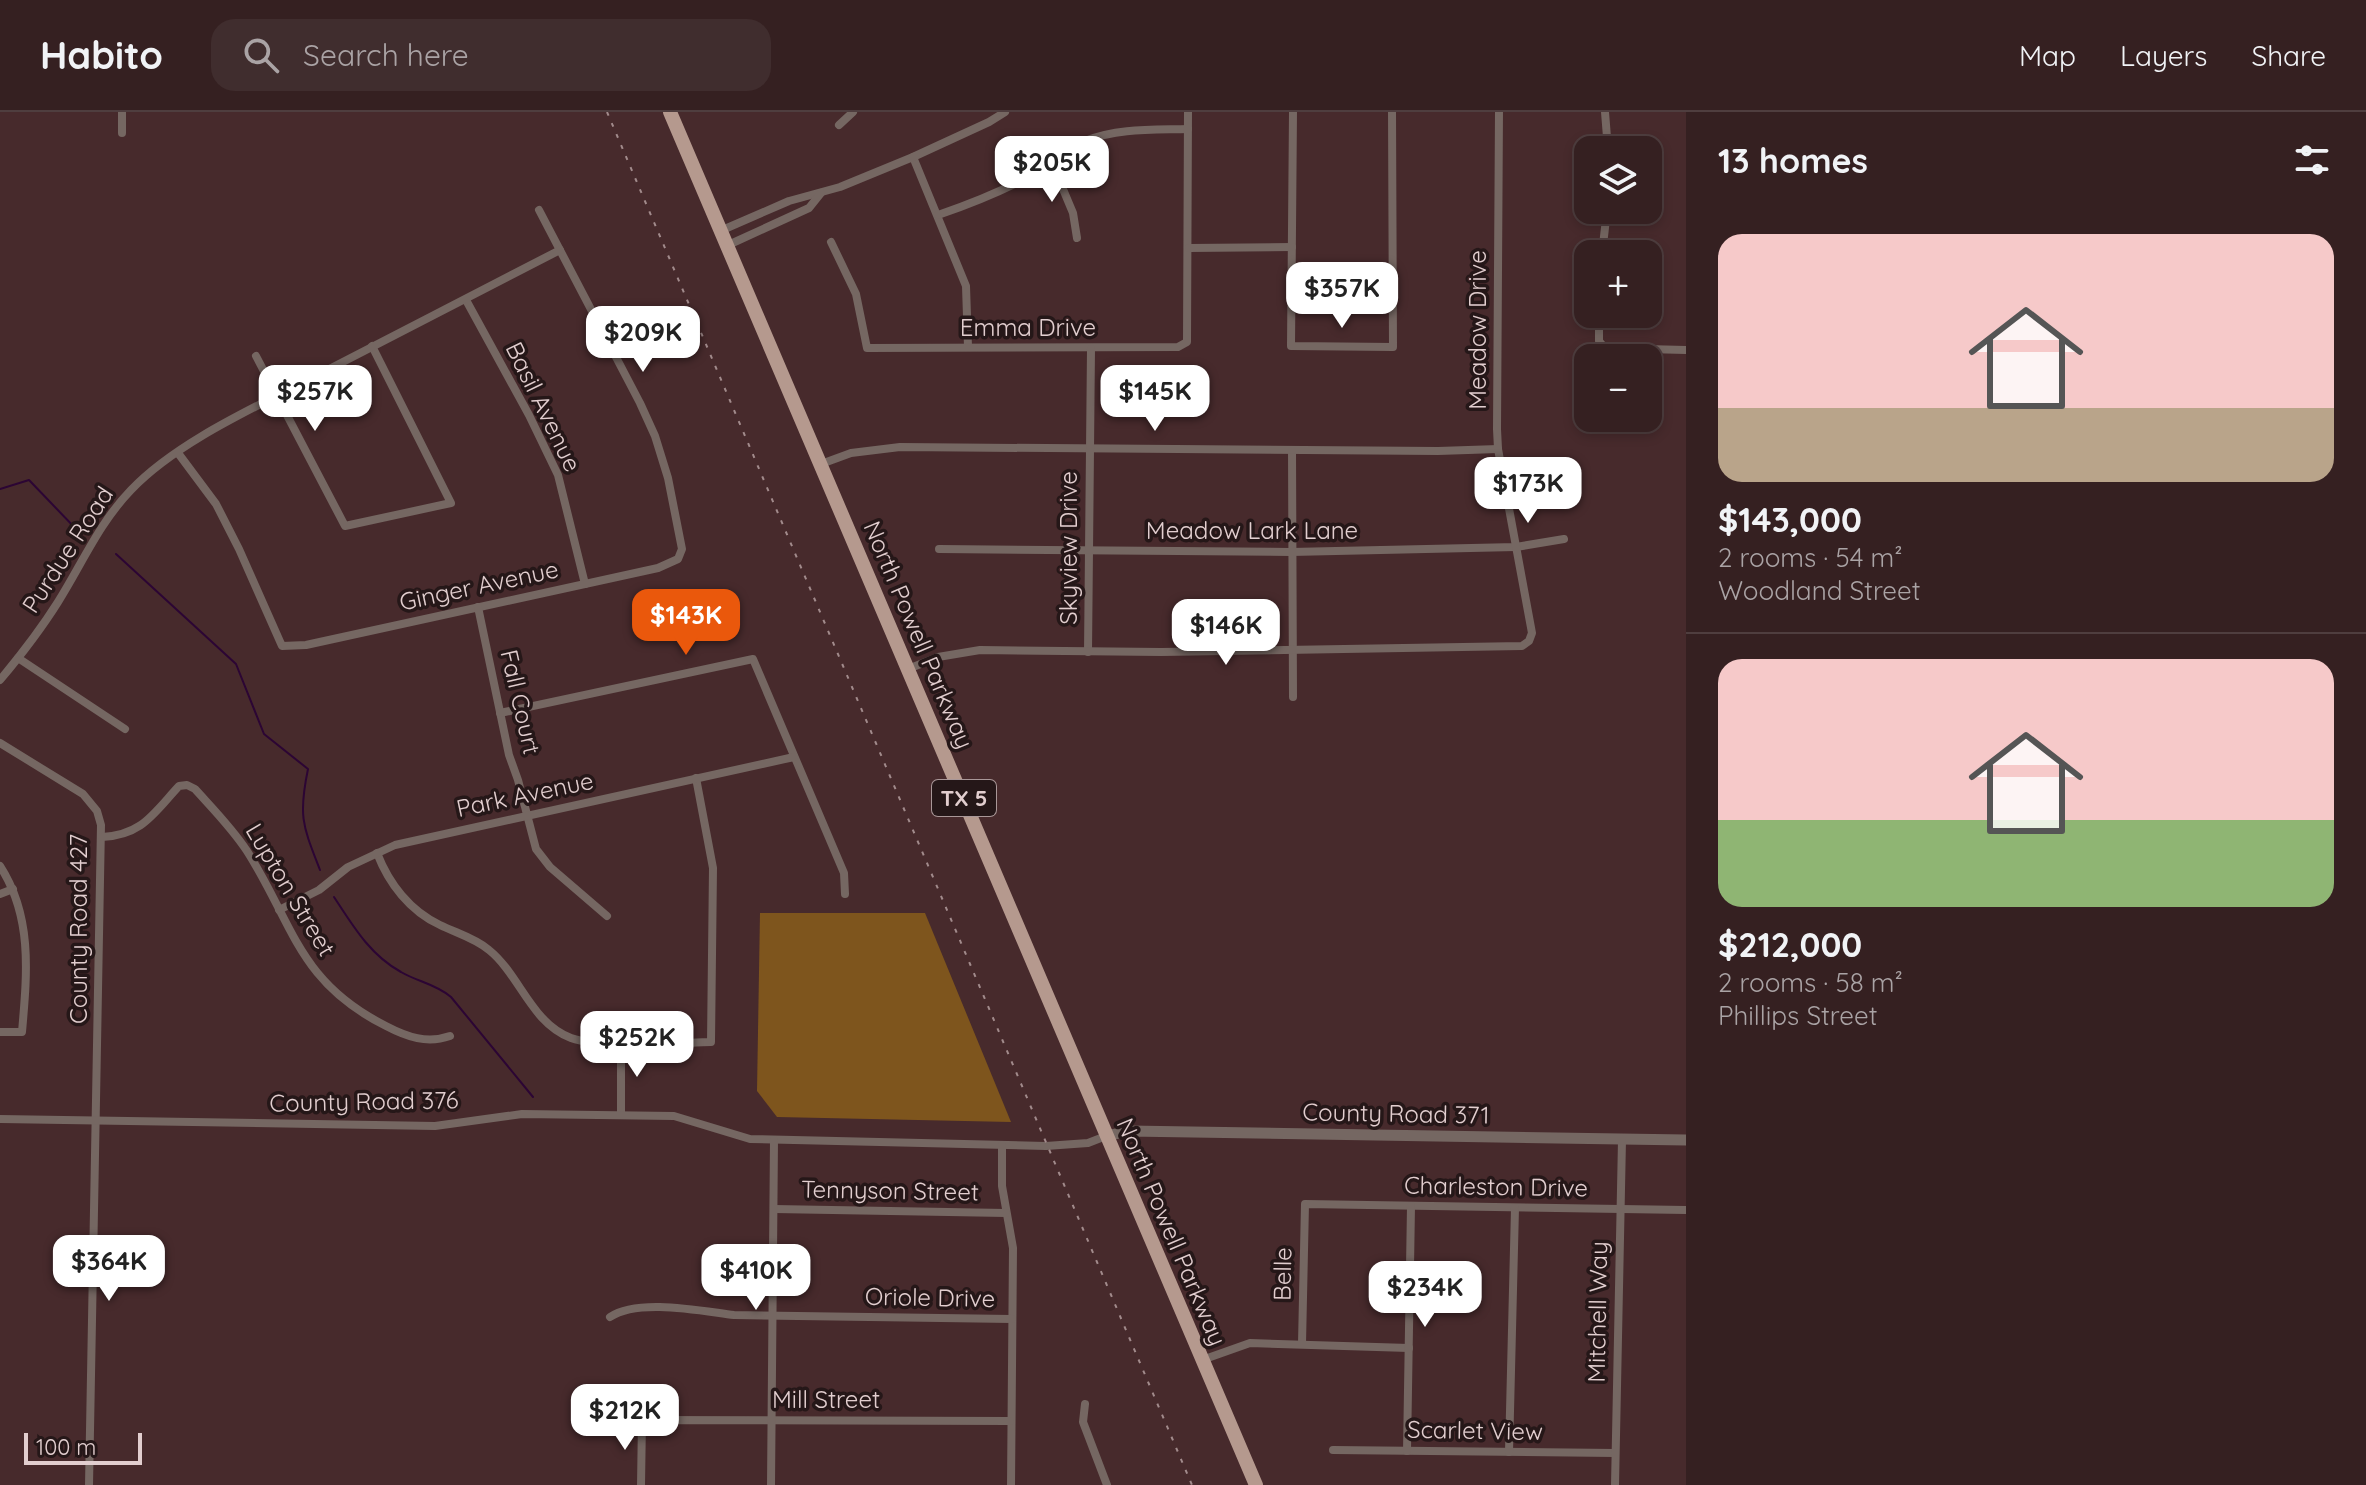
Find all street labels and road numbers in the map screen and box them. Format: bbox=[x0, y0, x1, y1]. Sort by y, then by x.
street label: Meadow Drive bbox=[1462, 250, 1492, 410]
street label: Emma Drive bbox=[960, 312, 1096, 342]
street label: Basil Avenue bbox=[500, 337, 588, 476]
street label: Skyview Drive bbox=[1053, 471, 1083, 625]
street label: Purdue Road bbox=[15, 481, 119, 618]
street label: Meadow Lark Lane bbox=[1146, 515, 1358, 545]
street label: North Powell Parkway bbox=[857, 516, 980, 753]
street label: Ginger Avenue bbox=[397, 554, 561, 616]
street label: Fall Court bbox=[494, 647, 548, 757]
street label: Park Avenue bbox=[453, 765, 596, 823]
road number: TX 5 bbox=[932, 780, 996, 816]
street label: Lupton Street bbox=[240, 818, 342, 961]
street label: County Road 427 bbox=[63, 834, 93, 1024]
street label: County Road 376 bbox=[269, 1084, 459, 1118]
street label: County Road 371 bbox=[1302, 1096, 1490, 1130]
street label: North Powell Parkway bbox=[1110, 1113, 1233, 1350]
street label: Charleston Drive bbox=[1404, 1169, 1588, 1203]
street label: Tennyson Street bbox=[801, 1173, 979, 1207]
street label: Mitchell Way bbox=[1581, 1241, 1613, 1383]
street label: Belle bbox=[1267, 1247, 1297, 1301]
street label: Oriole Drive bbox=[865, 1281, 995, 1313]
street label: Mill Street bbox=[772, 1384, 880, 1414]
street label: Scarlet View bbox=[1407, 1414, 1543, 1446]

